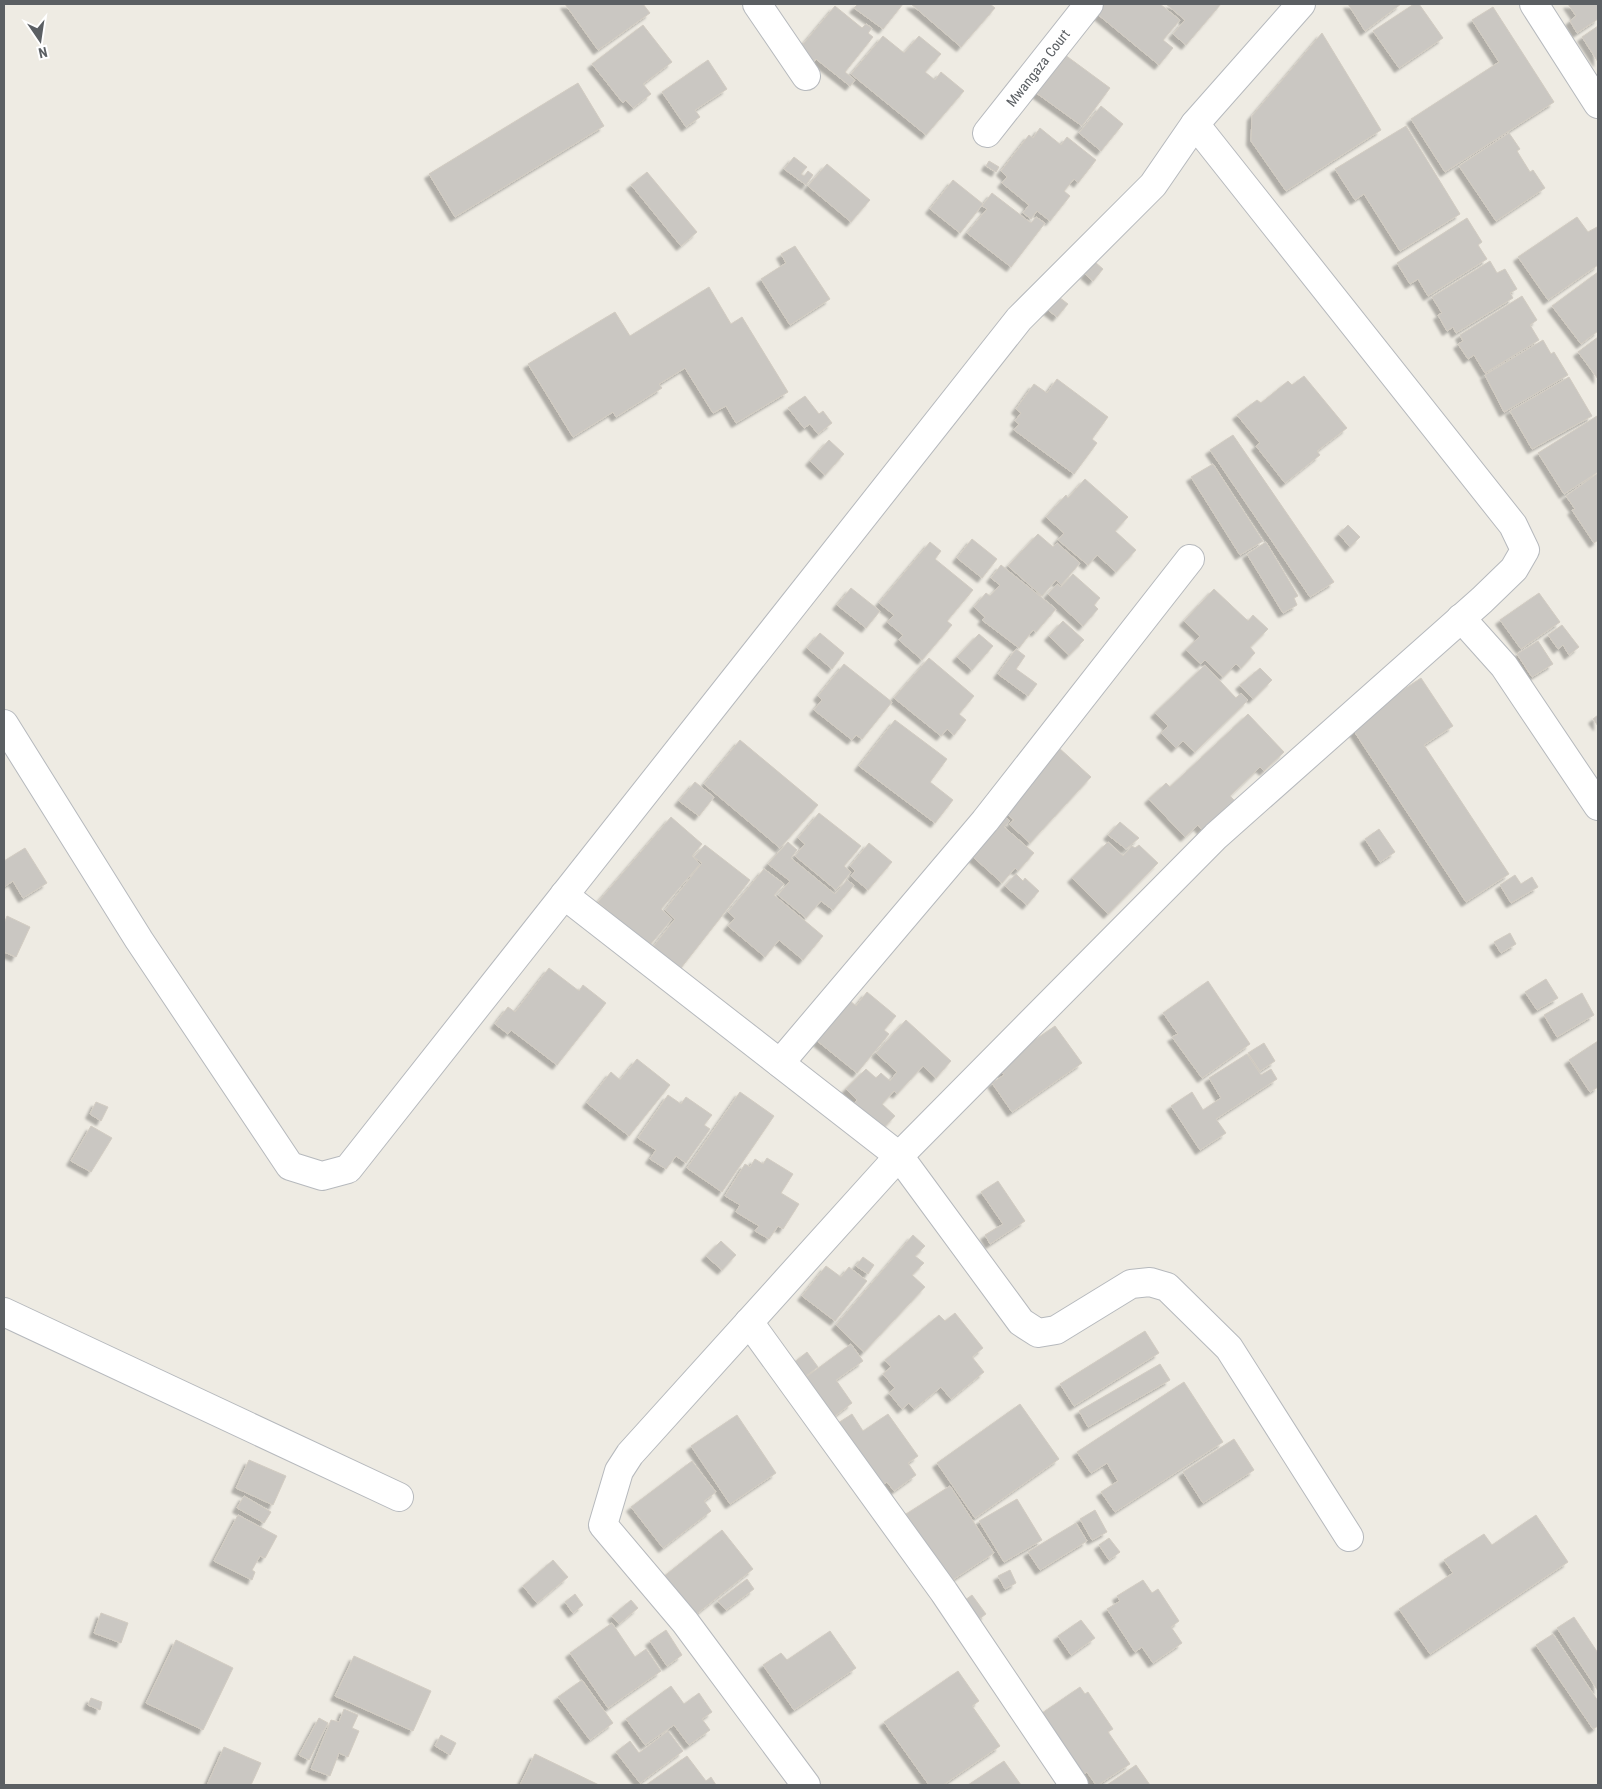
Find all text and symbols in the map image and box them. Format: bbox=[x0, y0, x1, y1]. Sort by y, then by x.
north arrow bbox=[15, 15, 65, 65]
street label: Mwangaza Court bbox=[1003, 26, 1073, 110]
text: N bbox=[37, 44, 49, 61]

